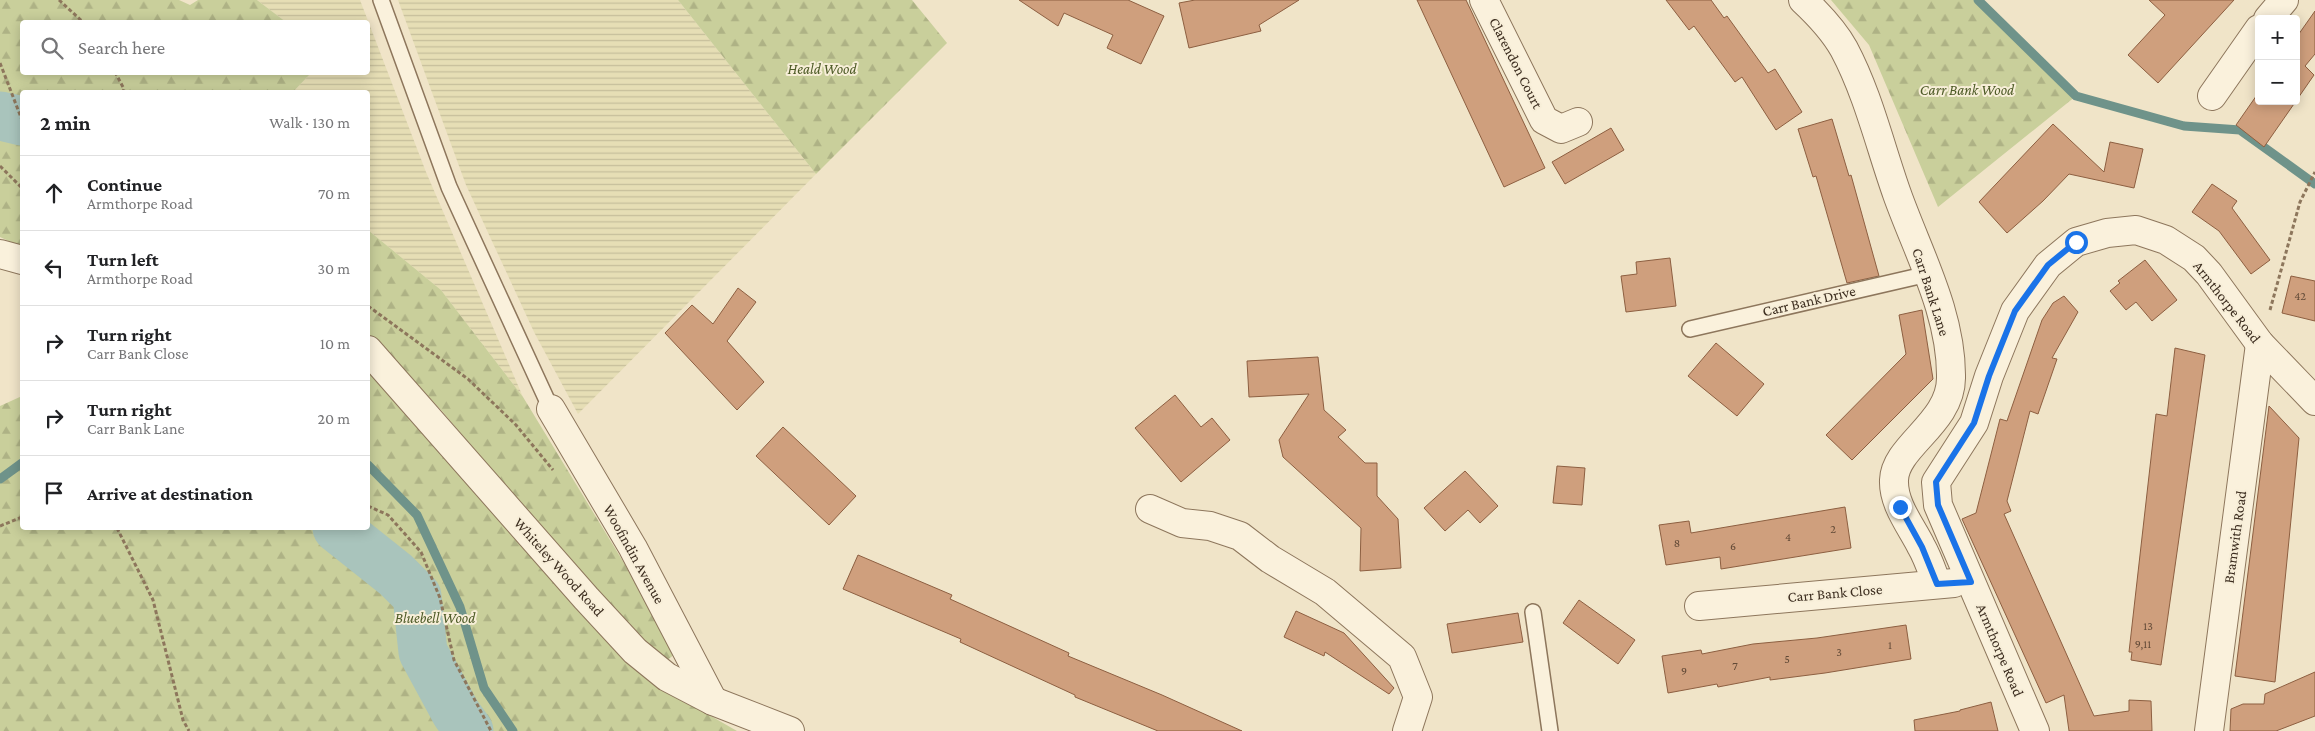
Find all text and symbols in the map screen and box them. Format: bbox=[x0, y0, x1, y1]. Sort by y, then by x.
street label: Clarendon Court bbox=[1486, 15, 1546, 112]
map controls bbox=[2255, 15, 2300, 105]
button: + bbox=[2255, 15, 2300, 60]
search box bbox=[20, 20, 370, 75]
icon: search bbox=[38, 34, 66, 62]
text: Search here bbox=[78, 37, 165, 58]
button: − bbox=[2255, 60, 2300, 105]
park label: Heald Wood bbox=[787, 61, 857, 77]
park label: Carr Bank Wood bbox=[1920, 82, 2015, 98]
text: 2 min bbox=[40, 111, 91, 135]
text: Walk · 130 m bbox=[269, 114, 350, 131]
text: Continue bbox=[87, 174, 162, 195]
icon: ahead bbox=[40, 179, 68, 207]
text: 70 m bbox=[318, 185, 350, 202]
text: Armthorpe Road bbox=[87, 195, 193, 212]
route start bbox=[2065, 231, 2088, 254]
street label: Carr Bank Lane bbox=[1909, 246, 1953, 338]
text: Turn left bbox=[87, 249, 159, 270]
icon: left bbox=[40, 254, 68, 282]
street label: Armthorpe Road bbox=[2189, 258, 2264, 347]
text: 30 m bbox=[318, 260, 350, 277]
text: Armthorpe Road bbox=[87, 270, 193, 287]
street label: Carr Bank Drive bbox=[1761, 282, 1857, 319]
house number: 42 bbox=[2294, 289, 2306, 303]
text: Turn right bbox=[87, 324, 172, 345]
icon: right bbox=[40, 329, 68, 357]
text: 10 m bbox=[320, 335, 350, 352]
text: Carr Bank Close bbox=[87, 345, 188, 362]
text: Turn right bbox=[87, 399, 172, 420]
icon: right bbox=[40, 404, 68, 432]
text: 20 m bbox=[317, 410, 350, 427]
text: Carr Bank Lane bbox=[87, 420, 185, 437]
icon: arrive bbox=[40, 479, 68, 507]
text: Arrive at destination bbox=[87, 483, 253, 504]
street label: Bramwith Road bbox=[2221, 490, 2249, 584]
route end bbox=[1889, 496, 1912, 519]
street label: Woofindin Avenue bbox=[600, 502, 668, 607]
street label: Whiteley Wood Road bbox=[510, 515, 607, 620]
house number: 2 bbox=[1830, 522, 1836, 536]
house number: 4 bbox=[1785, 530, 1791, 544]
house number: 8 bbox=[1674, 536, 1680, 550]
house number: 6 bbox=[1730, 539, 1736, 553]
street label: Carr Bank Close bbox=[1787, 581, 1883, 605]
street label: Armthorpe Road bbox=[1972, 601, 2027, 699]
park label: Bluebell Wood bbox=[395, 610, 476, 626]
house number: 13 bbox=[2143, 619, 2153, 633]
house number: 9,11 bbox=[2135, 637, 2151, 651]
house number: 1 bbox=[1888, 638, 1892, 652]
house number: 3 bbox=[1836, 645, 1842, 659]
house number: 5 bbox=[1784, 652, 1790, 666]
house number: 7 bbox=[1732, 659, 1738, 673]
house number: 9 bbox=[1681, 664, 1687, 678]

